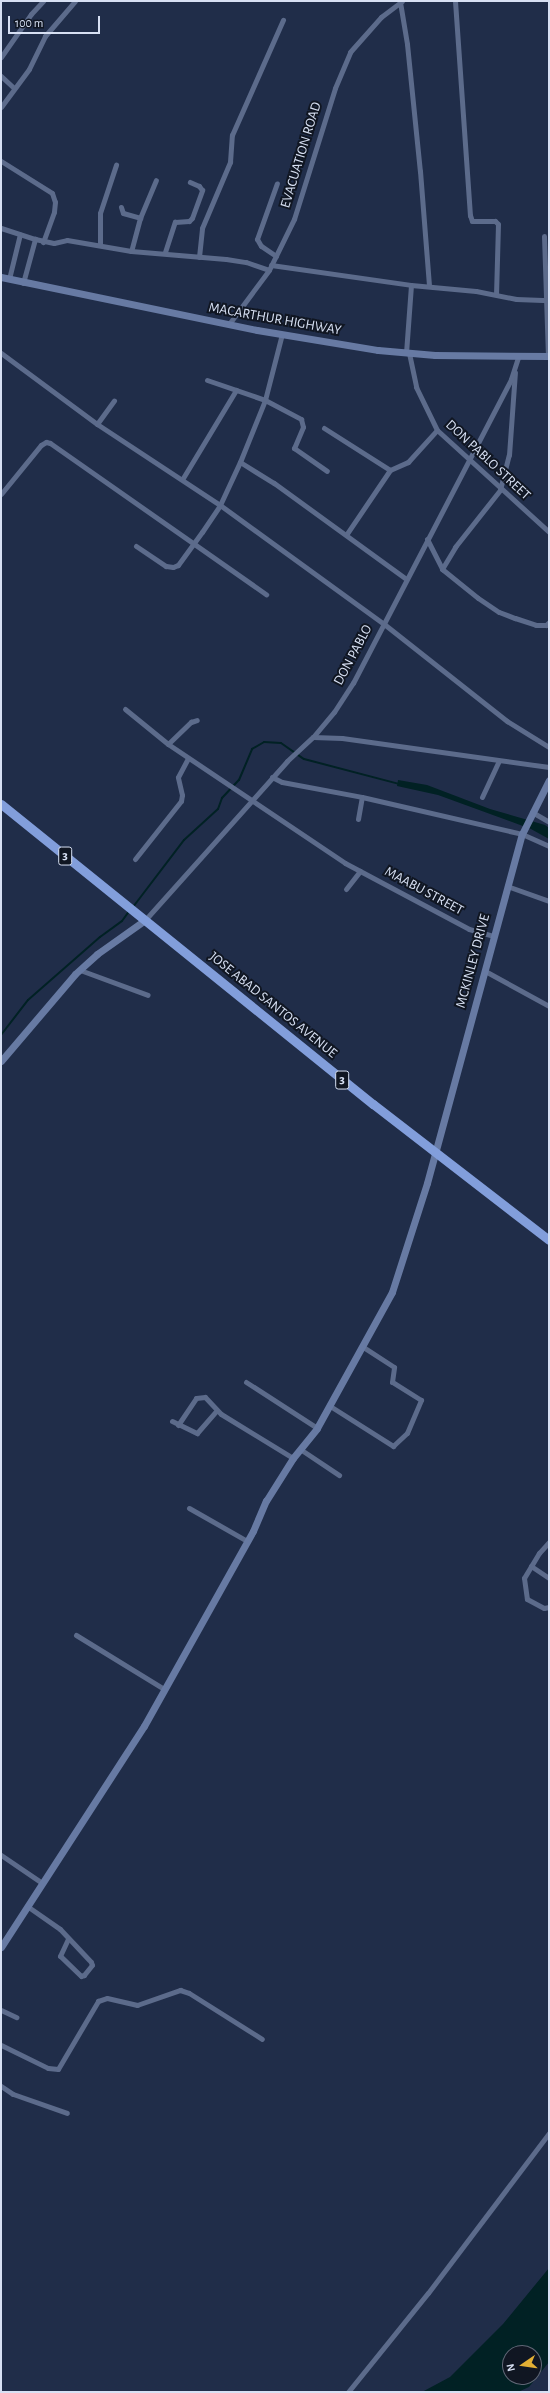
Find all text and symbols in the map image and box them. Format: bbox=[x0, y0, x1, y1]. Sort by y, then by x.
scale bar bbox=[10, 8, 102, 34]
text: 100 m bbox=[15, 17, 43, 29]
street label: EVACUATION ROAD bbox=[277, 100, 325, 210]
street label: MACARTHUR HIGHWAY bbox=[207, 299, 343, 339]
street label: DON PABLO STREET bbox=[442, 416, 534, 504]
street label: DON PABLO bbox=[330, 622, 376, 688]
road number: 3 bbox=[58, 845, 72, 867]
street label: MAABU STREET bbox=[382, 863, 466, 919]
street label: MCKINLEY DRIVE bbox=[452, 912, 494, 1010]
street label: JOSE ABAD SANTOS AVENUE bbox=[206, 948, 340, 1062]
road number: 3 bbox=[335, 1069, 349, 1091]
north arrow bbox=[502, 2345, 542, 2385]
text: N bbox=[505, 2363, 517, 2373]

